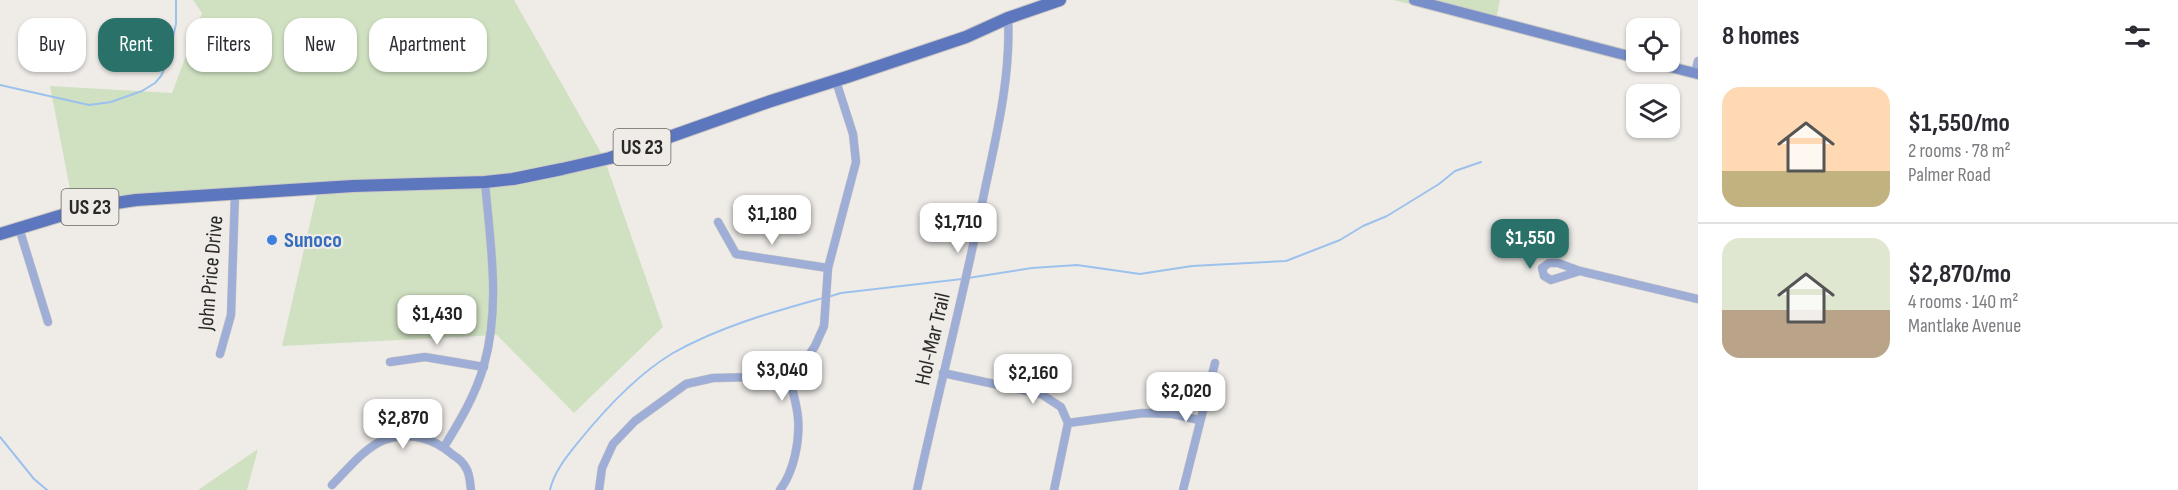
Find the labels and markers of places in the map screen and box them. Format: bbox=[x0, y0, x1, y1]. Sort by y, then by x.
pin: $1,180 bbox=[723, 195, 821, 246]
pin: $1,710 bbox=[909, 203, 1007, 254]
pin: $1,550 bbox=[1481, 219, 1579, 270]
place label: Sunoco bbox=[284, 227, 342, 254]
marker: Sunoco bbox=[265, 233, 279, 247]
pin: $1,430 bbox=[388, 295, 486, 346]
pin: $3,040 bbox=[733, 351, 831, 402]
pin: $2,160 bbox=[984, 354, 1082, 405]
pin: $2,020 bbox=[1137, 372, 1235, 423]
pin: $2,870 bbox=[354, 399, 452, 450]

